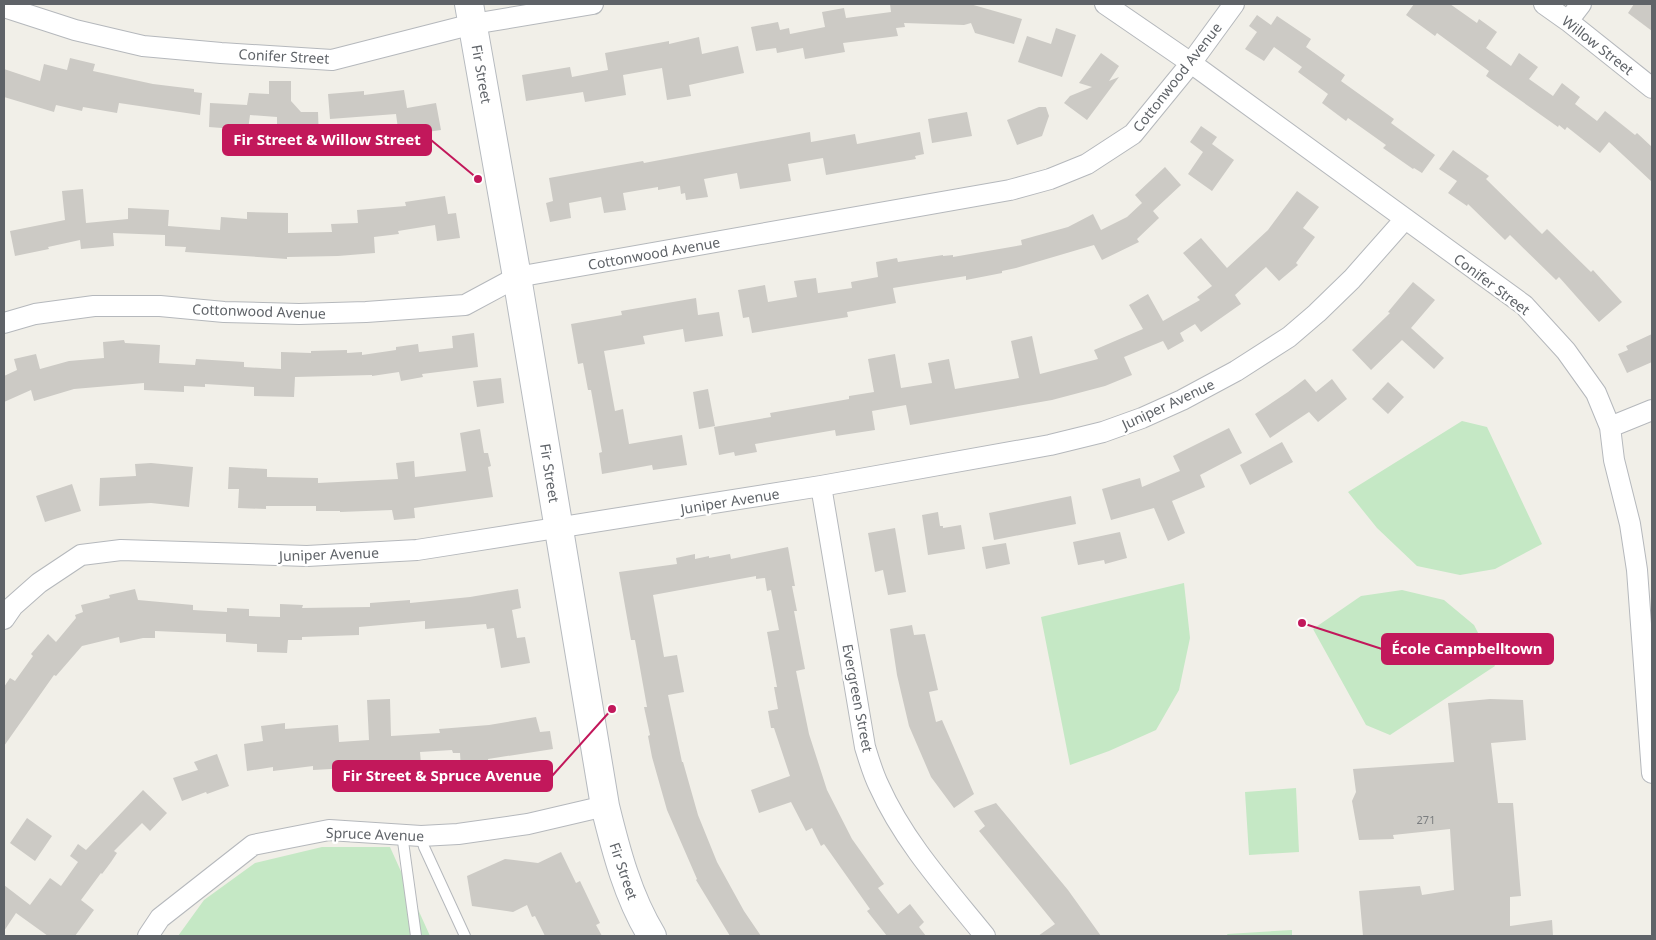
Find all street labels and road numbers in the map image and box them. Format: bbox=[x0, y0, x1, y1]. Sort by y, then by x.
street label: Willow Street bbox=[1558, 11, 1638, 79]
street label: Cottonwood Avenue bbox=[1128, 18, 1226, 136]
street label: Fir Street bbox=[467, 43, 497, 105]
street label: Conifer Street bbox=[238, 44, 330, 68]
street label: Cottonwood Avenue bbox=[586, 232, 722, 274]
street label: Conifer Street bbox=[1450, 249, 1534, 319]
street label: Cottonwood Avenue bbox=[192, 299, 326, 323]
street label: Juniper Avenue bbox=[1117, 374, 1217, 435]
street label: Fir Street bbox=[536, 442, 564, 504]
street label: Juniper Avenue bbox=[677, 484, 781, 519]
street label: Juniper Avenue bbox=[277, 543, 379, 565]
street label: Evergreen Street bbox=[838, 642, 878, 754]
street label: Spruce Avenue bbox=[326, 823, 424, 845]
street label: Fir Street bbox=[605, 840, 643, 902]

